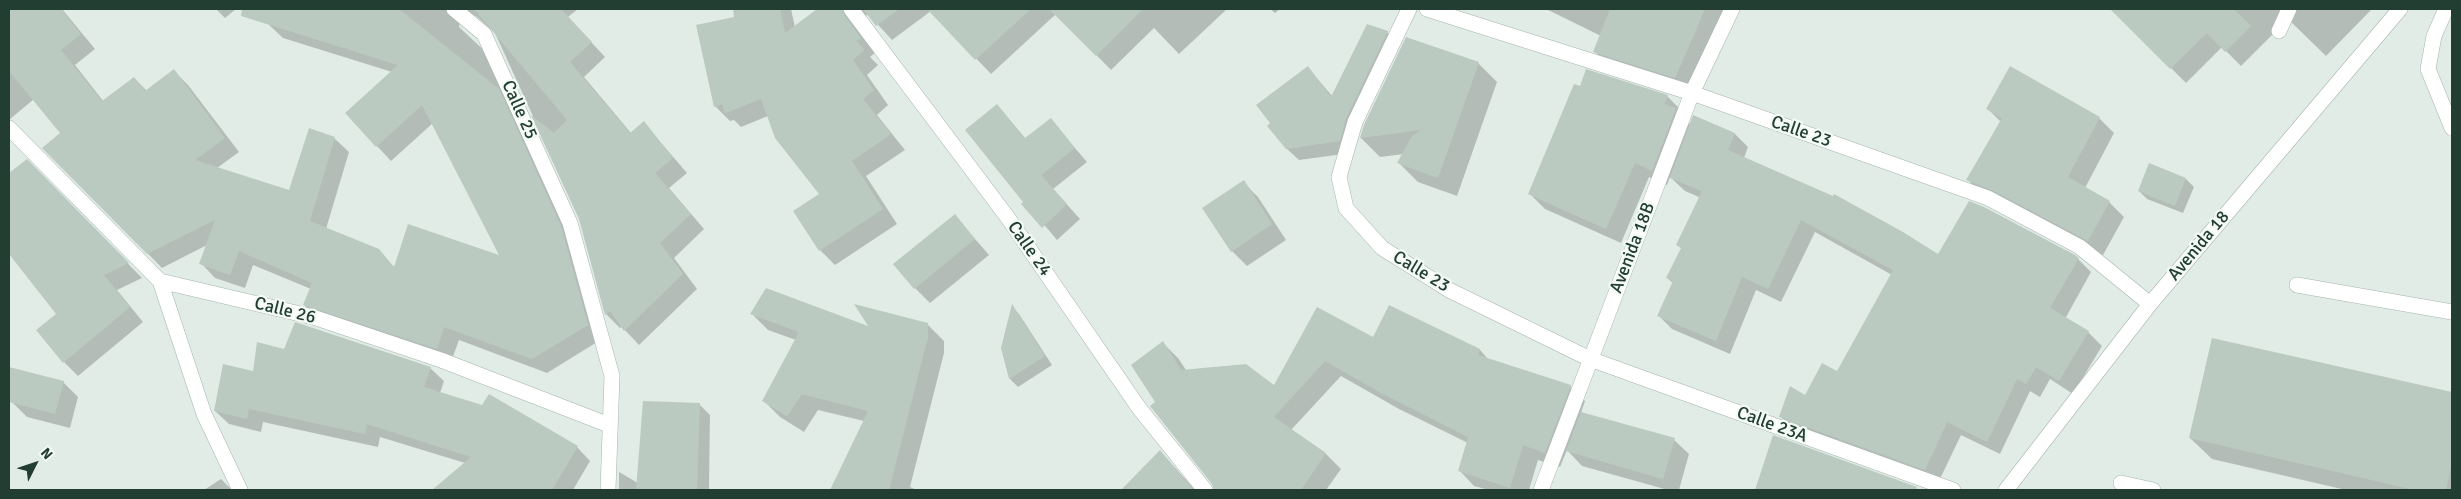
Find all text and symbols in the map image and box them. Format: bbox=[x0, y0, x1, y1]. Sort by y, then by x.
street label: Calle 25 bbox=[496, 77, 542, 143]
street label: Calle 23 bbox=[1768, 112, 1834, 152]
street label: Avenida 18B bbox=[1606, 200, 1660, 296]
street label: Avenida 18 bbox=[2164, 207, 2234, 285]
street label: Calle 24 bbox=[1002, 217, 1056, 281]
street label: Calle 23 bbox=[1389, 247, 1453, 297]
street label: Calle 26 bbox=[252, 293, 318, 329]
street label: Calle 23A bbox=[1734, 402, 1810, 448]
north arrow bbox=[10, 439, 60, 489]
text: N bbox=[37, 445, 56, 463]

